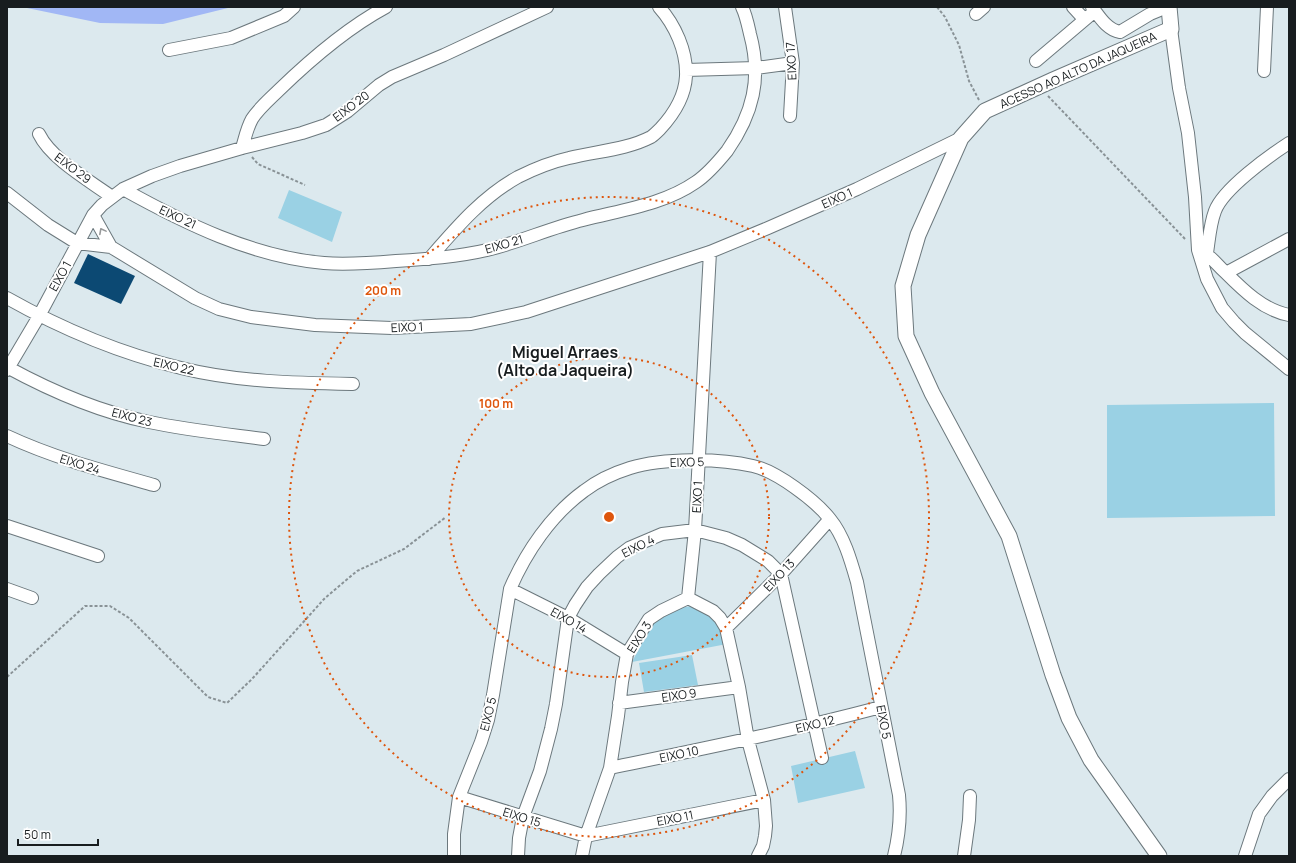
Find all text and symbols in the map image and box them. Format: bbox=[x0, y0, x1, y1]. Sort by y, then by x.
street label: ACESSO AO ALTO DA JAQUEIRA bbox=[997, 27, 1160, 112]
street label: EIXO 17 bbox=[782, 41, 800, 81]
street label: EIXO 20 bbox=[329, 87, 373, 125]
street label: EIXO 29 bbox=[51, 149, 95, 187]
street label: EIXO 1 bbox=[819, 184, 855, 212]
street label: EIXO 21 bbox=[157, 201, 199, 233]
one-way arrow bbox=[99, 228, 107, 235]
street label: EIXO 21 bbox=[483, 230, 525, 258]
street label: EIXO 1 bbox=[45, 258, 75, 294]
text: 200 m bbox=[365, 282, 401, 299]
street label: EIXO 1 bbox=[390, 318, 424, 336]
district label: Miguel Arraes (Alto da Jaqueira) bbox=[496, 341, 634, 381]
street label: EIXO 22 bbox=[152, 353, 196, 379]
text: 100 m bbox=[479, 395, 513, 412]
street label: EIXO 23 bbox=[110, 403, 154, 431]
street label: EIXO 24 bbox=[58, 450, 102, 478]
street label: EIXO 5 bbox=[669, 453, 705, 471]
street label: EIXO 1 bbox=[688, 480, 706, 514]
centre of rings bbox=[602, 510, 616, 524]
street label: EIXO 4 bbox=[619, 531, 657, 561]
street label: EIXO 13 bbox=[760, 555, 798, 595]
street label: EIXO 14 bbox=[548, 603, 590, 637]
street label: EIXO 3 bbox=[623, 618, 655, 656]
street label: EIXO 9 bbox=[660, 684, 698, 706]
street label: EIXO 5 bbox=[476, 695, 500, 733]
street label: EIXO 5 bbox=[872, 703, 896, 741]
street label: EIXO 12 bbox=[794, 711, 836, 737]
street label: EIXO 10 bbox=[658, 742, 700, 766]
street label: EIXO 15 bbox=[501, 803, 543, 831]
street label: EIXO 11 bbox=[655, 806, 695, 830]
scale bar bbox=[18, 821, 98, 847]
text: 50 m bbox=[24, 826, 51, 843]

